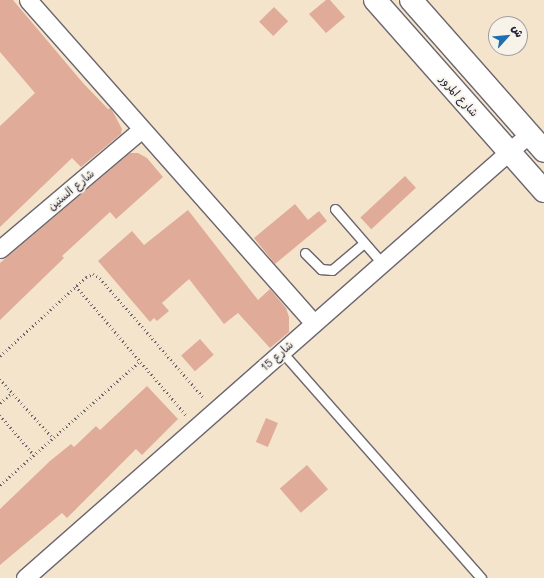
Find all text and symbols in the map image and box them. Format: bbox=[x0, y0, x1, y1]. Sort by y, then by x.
north arrow bbox=[488, 16, 528, 56]
text: ش bbox=[509, 22, 528, 40]
street label: شارع المرور bbox=[437, 73, 481, 119]
street label: شارع الستين bbox=[45, 167, 97, 213]
street label: شارع 15 bbox=[258, 338, 296, 374]

